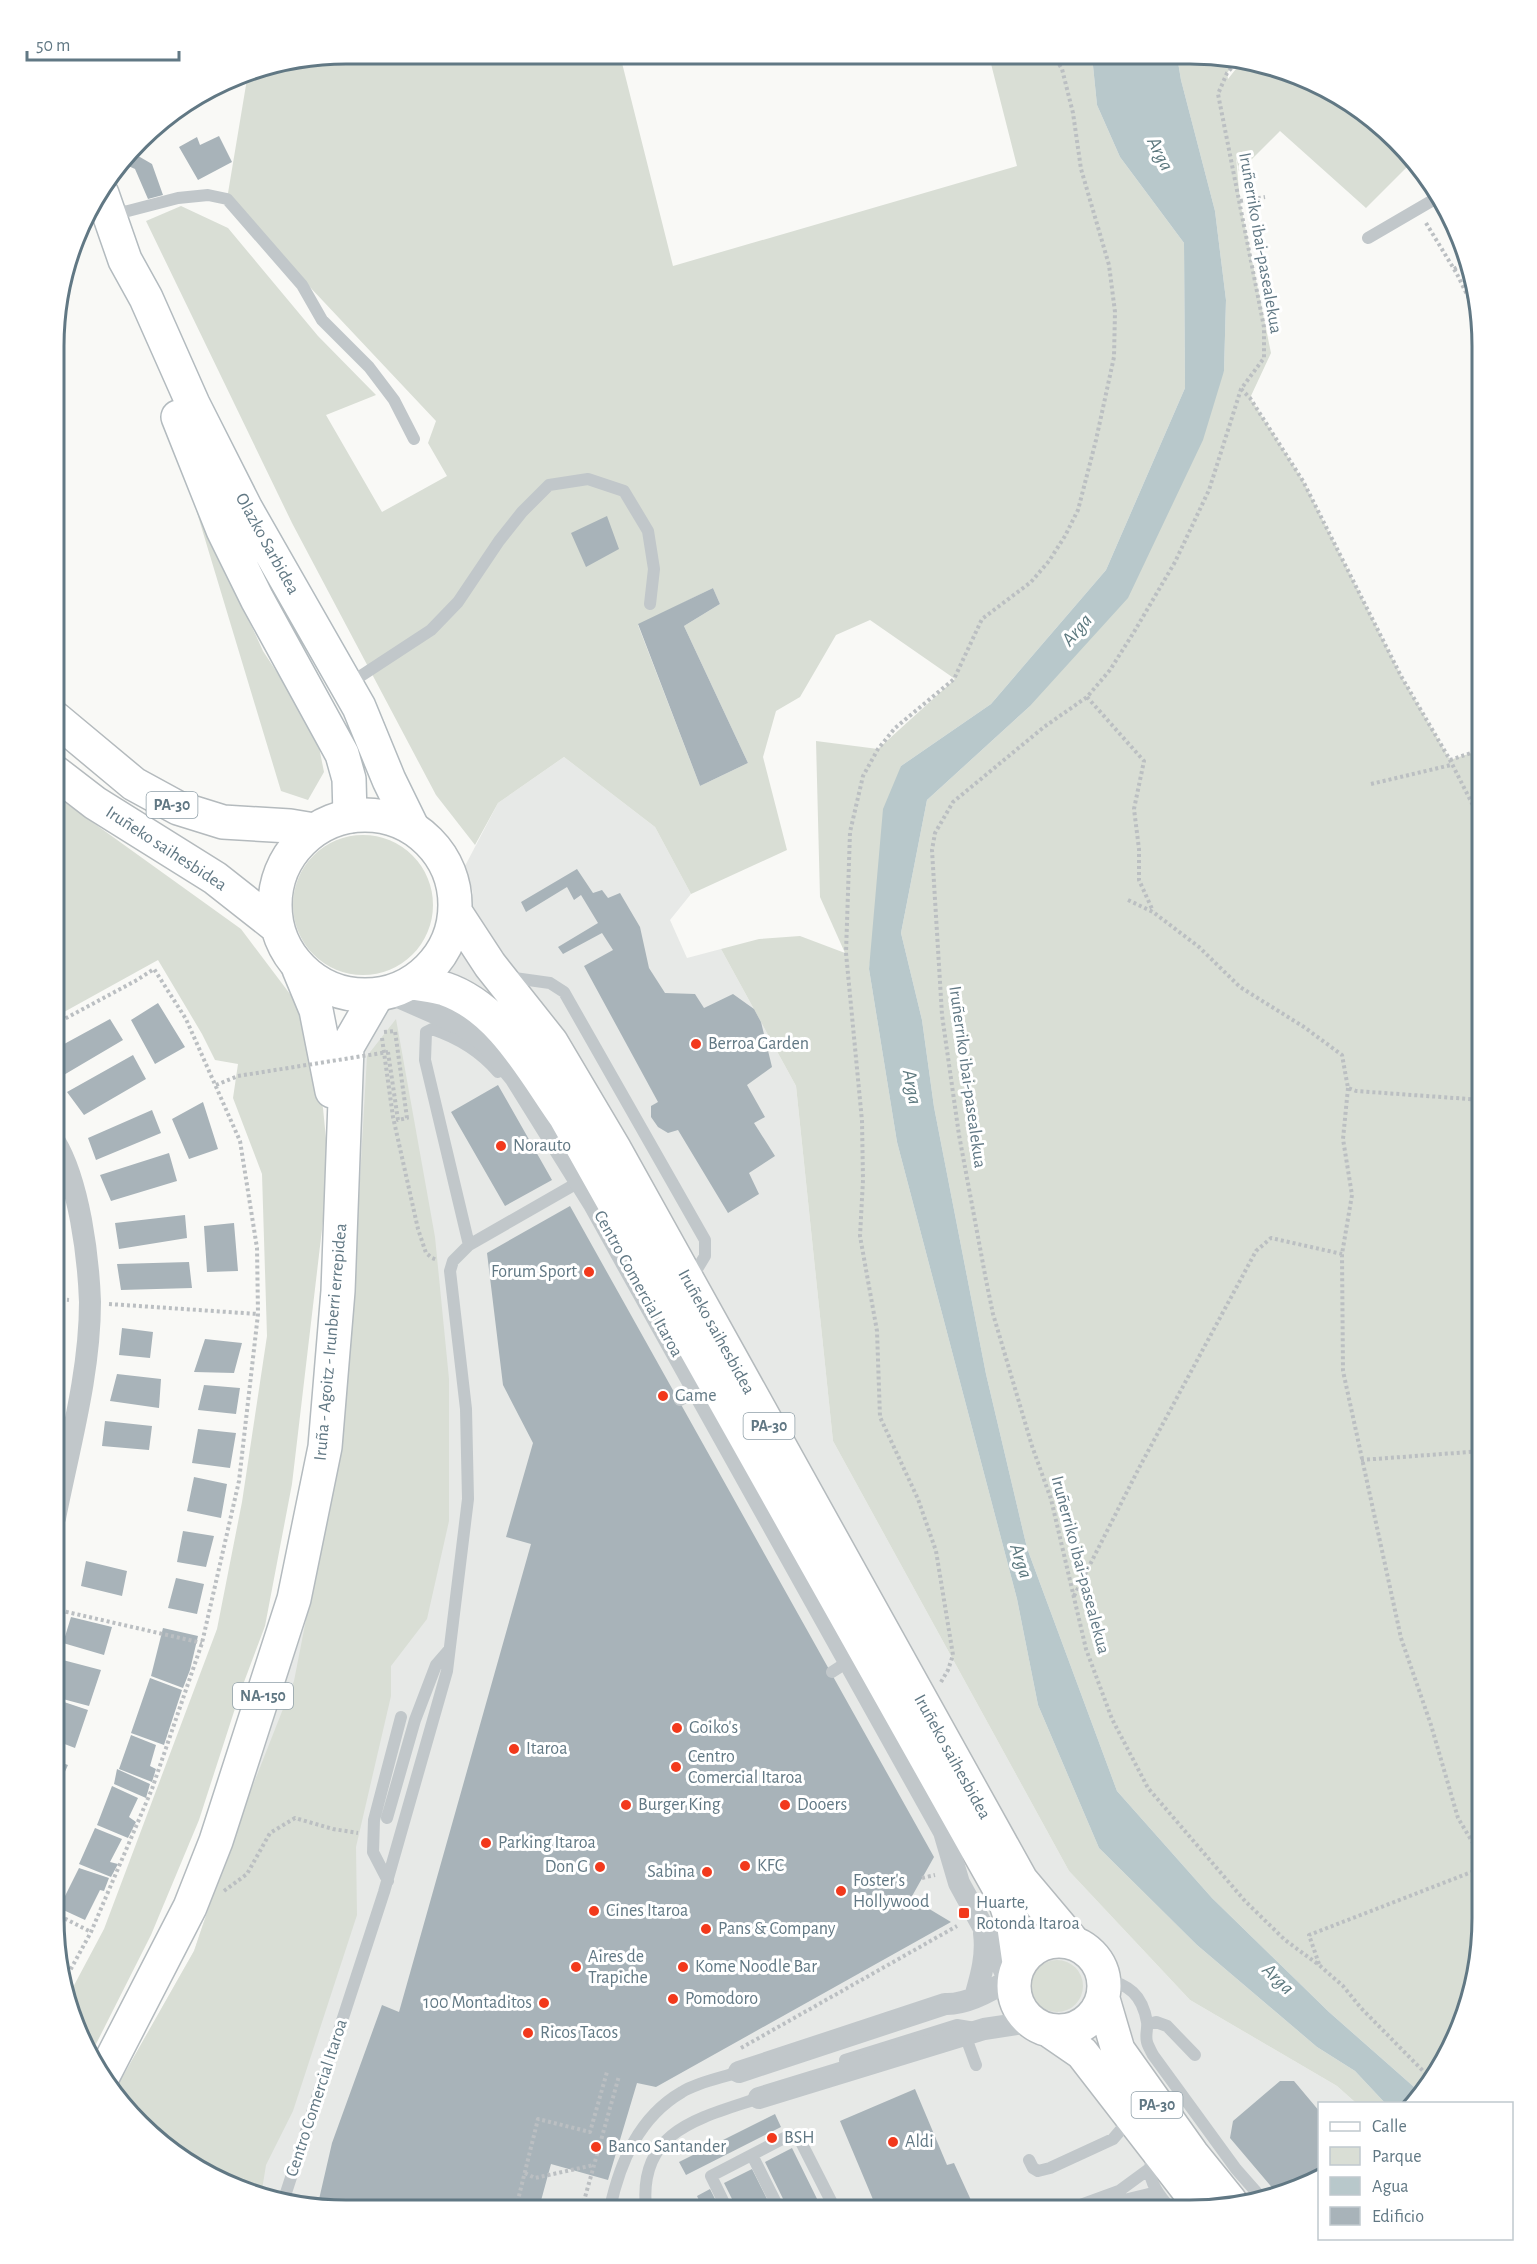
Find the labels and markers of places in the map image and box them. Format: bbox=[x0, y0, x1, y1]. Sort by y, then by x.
place label: Berroa Garden bbox=[708, 1035, 809, 1053]
marker: Berroa Garden bbox=[689, 1037, 703, 1051]
place label: Norauto bbox=[513, 1137, 571, 1155]
marker: Norauto bbox=[494, 1139, 508, 1153]
place label: Forum Sport bbox=[491, 1263, 577, 1281]
marker: Forum Sport bbox=[582, 1265, 596, 1279]
place label: Game bbox=[675, 1387, 716, 1405]
marker: Game bbox=[656, 1389, 670, 1403]
place label: Goiko's bbox=[689, 1719, 738, 1737]
marker: Goiko's bbox=[670, 1721, 684, 1735]
place label: Itaroa bbox=[526, 1740, 567, 1758]
marker: Itaroa bbox=[507, 1742, 521, 1756]
place label: Centro Comercial Itaroa bbox=[688, 1748, 803, 1787]
marker: Centro Comercial Itaroa bbox=[669, 1760, 683, 1774]
place label: Burger King bbox=[638, 1796, 721, 1814]
place label: Dooers bbox=[797, 1796, 847, 1814]
marker: Burger King bbox=[619, 1798, 633, 1812]
marker: Dooers bbox=[778, 1798, 792, 1812]
place label: Parking Itaroa bbox=[498, 1834, 596, 1852]
marker: Parking Itaroa bbox=[479, 1836, 493, 1850]
place label: KFC bbox=[757, 1857, 784, 1875]
place label: Don G bbox=[545, 1858, 588, 1876]
marker: KFC bbox=[738, 1859, 752, 1873]
marker: Don G bbox=[593, 1860, 607, 1874]
place label: Sabina bbox=[647, 1863, 695, 1881]
marker: Sabina bbox=[700, 1865, 714, 1879]
place label: Foster's Hollywood bbox=[853, 1872, 929, 1911]
marker: Foster's Hollywood bbox=[834, 1884, 848, 1898]
place label: Huarte, Rotonda Itaroa bbox=[976, 1894, 1080, 1933]
place label: Cines Itaroa bbox=[606, 1902, 688, 1920]
marker: Cines Itaroa bbox=[587, 1904, 601, 1918]
marker: Huarte, Rotonda Itaroa bbox=[957, 1906, 971, 1920]
place label: Pans & Company bbox=[718, 1920, 836, 1938]
marker: Pans & Company bbox=[699, 1922, 713, 1936]
place label: Aires de Trapiche bbox=[588, 1948, 648, 1987]
place label: Kome Noodle Bar bbox=[695, 1958, 817, 1976]
marker: Aires de Trapiche bbox=[569, 1960, 583, 1974]
marker: Kome Noodle Bar bbox=[676, 1960, 690, 1974]
place label: Pomodoro bbox=[685, 1990, 758, 2008]
marker: Pomodoro bbox=[666, 1992, 680, 2006]
place label: 100 Montaditos bbox=[423, 1994, 532, 2012]
marker: 100 Montaditos bbox=[537, 1996, 551, 2010]
place label: Ricos Tacos bbox=[540, 2024, 618, 2042]
marker: Ricos Tacos bbox=[521, 2026, 535, 2040]
place label: BSH bbox=[784, 2129, 814, 2147]
marker: BSH bbox=[765, 2131, 779, 2145]
place label: Aldi bbox=[905, 2133, 934, 2151]
marker: Aldi bbox=[886, 2135, 900, 2149]
place label: Banco Santander bbox=[608, 2138, 726, 2156]
marker: Banco Santander bbox=[589, 2140, 603, 2154]

